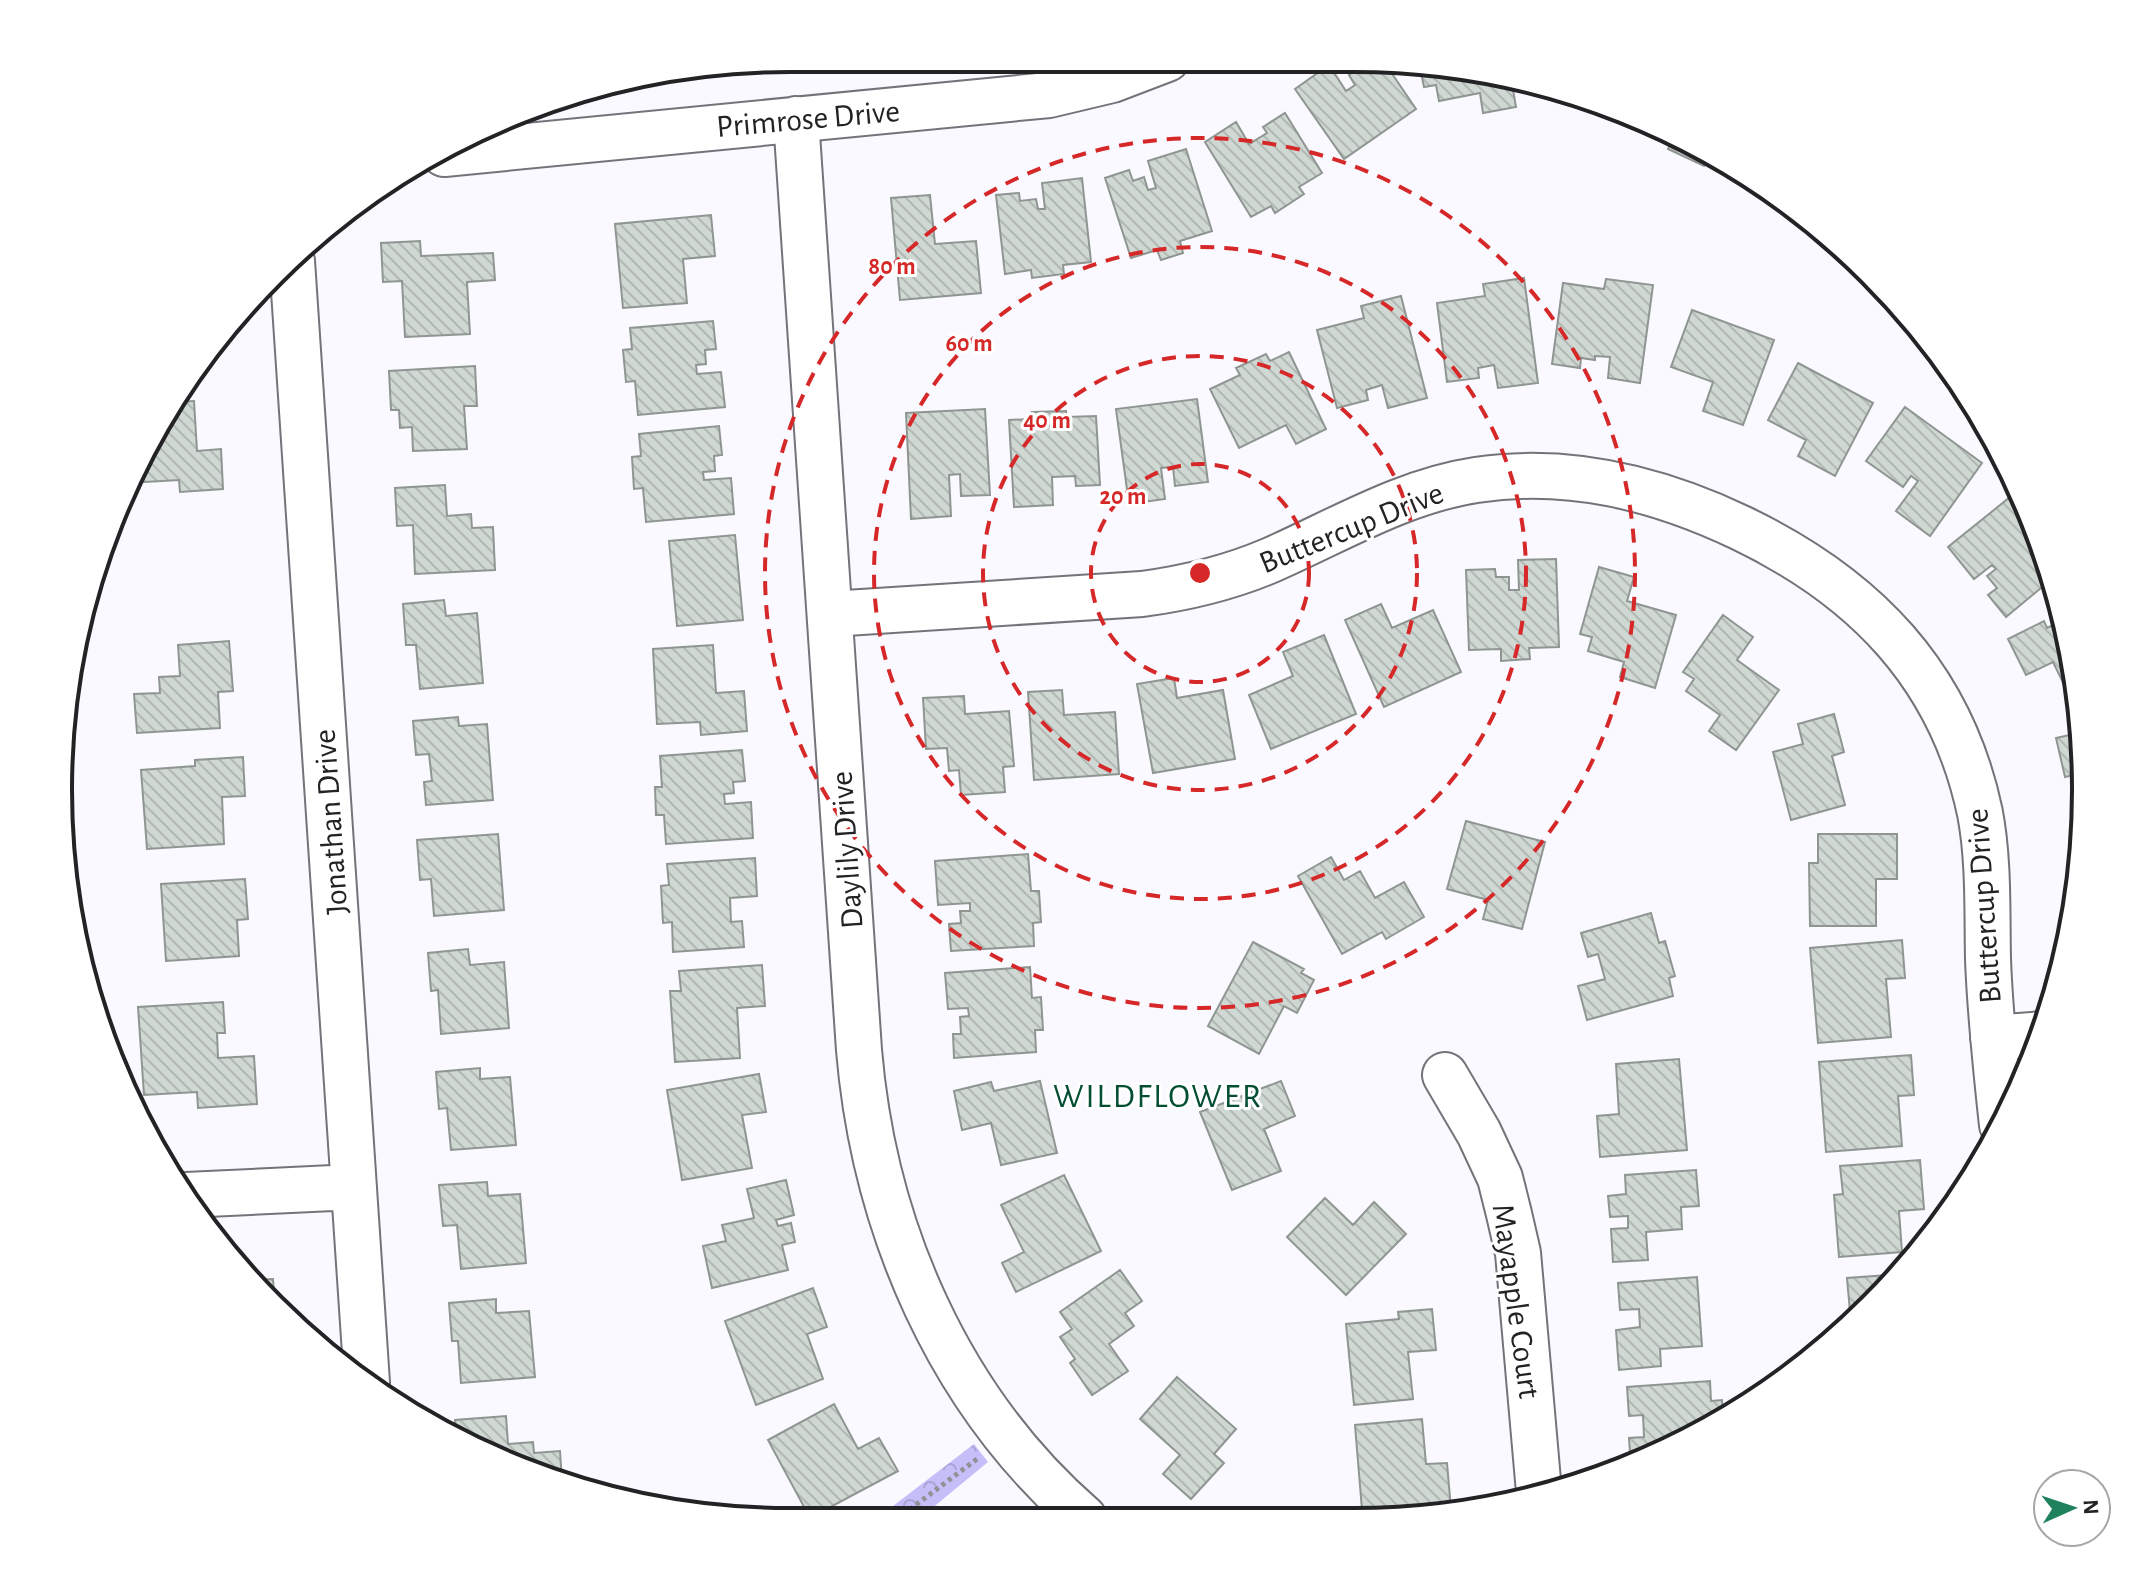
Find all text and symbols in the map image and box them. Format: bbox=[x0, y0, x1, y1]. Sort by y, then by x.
street label: Primrose Drive bbox=[715, 95, 901, 143]
text: 80 m bbox=[868, 255, 916, 279]
text: 60 m bbox=[945, 332, 993, 356]
text: 40 m bbox=[1023, 409, 1071, 433]
street label: Buttercup Drive bbox=[1255, 477, 1448, 579]
text: 20 m bbox=[1100, 485, 1146, 509]
centre of rings bbox=[1186, 559, 1214, 587]
street label: Jonathan Drive bbox=[309, 728, 353, 916]
street label: Daylily Drive bbox=[826, 770, 868, 930]
street label: Buttercup Drive bbox=[1961, 807, 2007, 1004]
district label: WILDFLOWER bbox=[1053, 1080, 1263, 1114]
street label: Mayapple Court bbox=[1487, 1202, 1545, 1400]
north arrow bbox=[2032, 1468, 2112, 1548]
text: N bbox=[2080, 1499, 2102, 1515]

